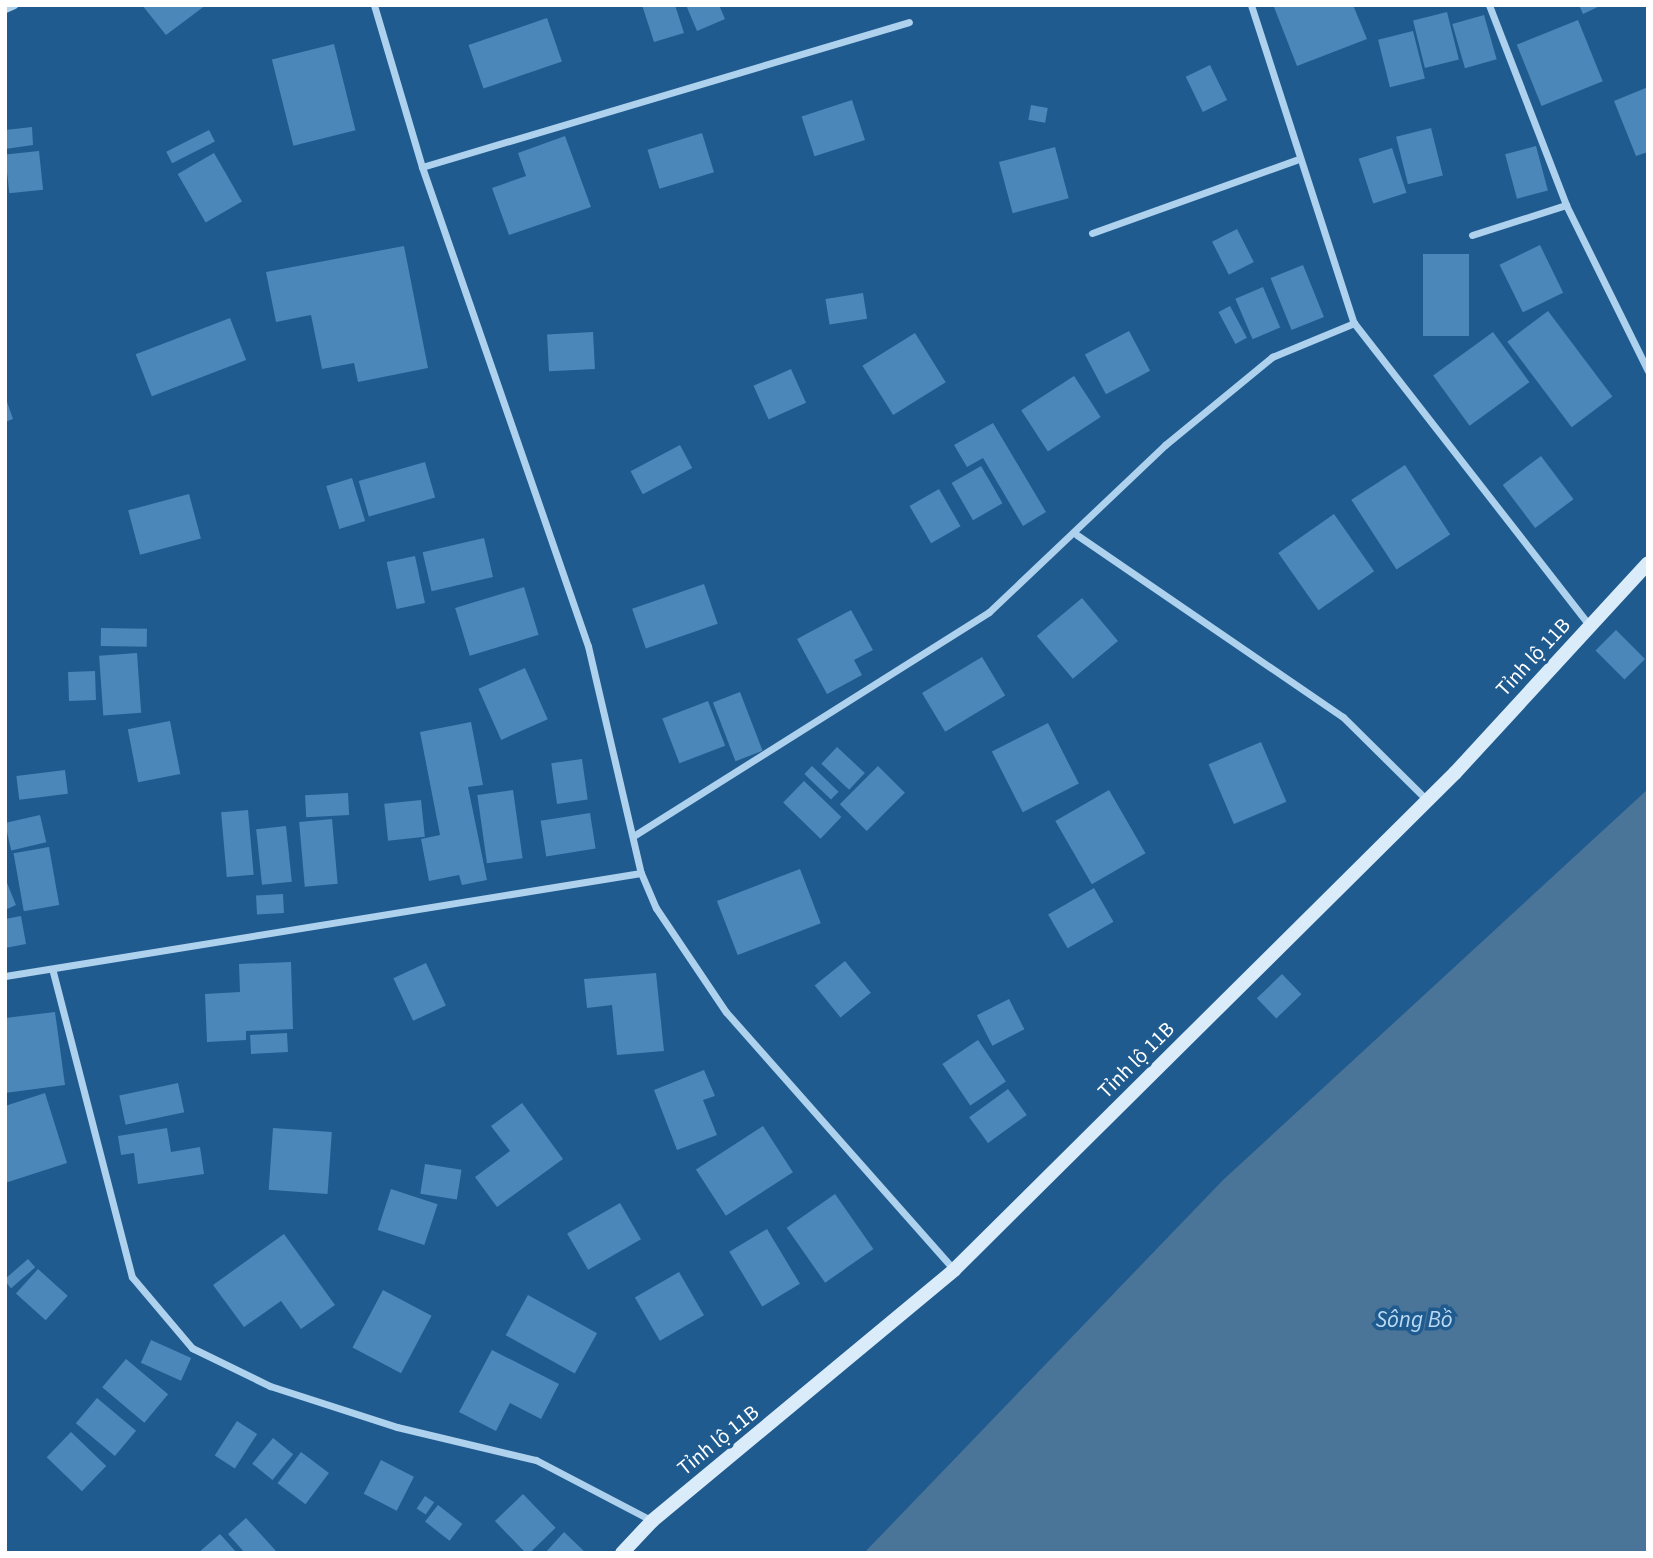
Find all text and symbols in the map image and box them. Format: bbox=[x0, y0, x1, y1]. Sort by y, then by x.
street label: Tỉnh lộ 11B bbox=[1490, 613, 1576, 701]
street label: Tỉnh lộ 11B bbox=[1093, 1017, 1179, 1103]
water label: Sông Bồ bbox=[1375, 1306, 1453, 1334]
street label: Tỉnh lộ 11B bbox=[672, 1399, 764, 1481]

